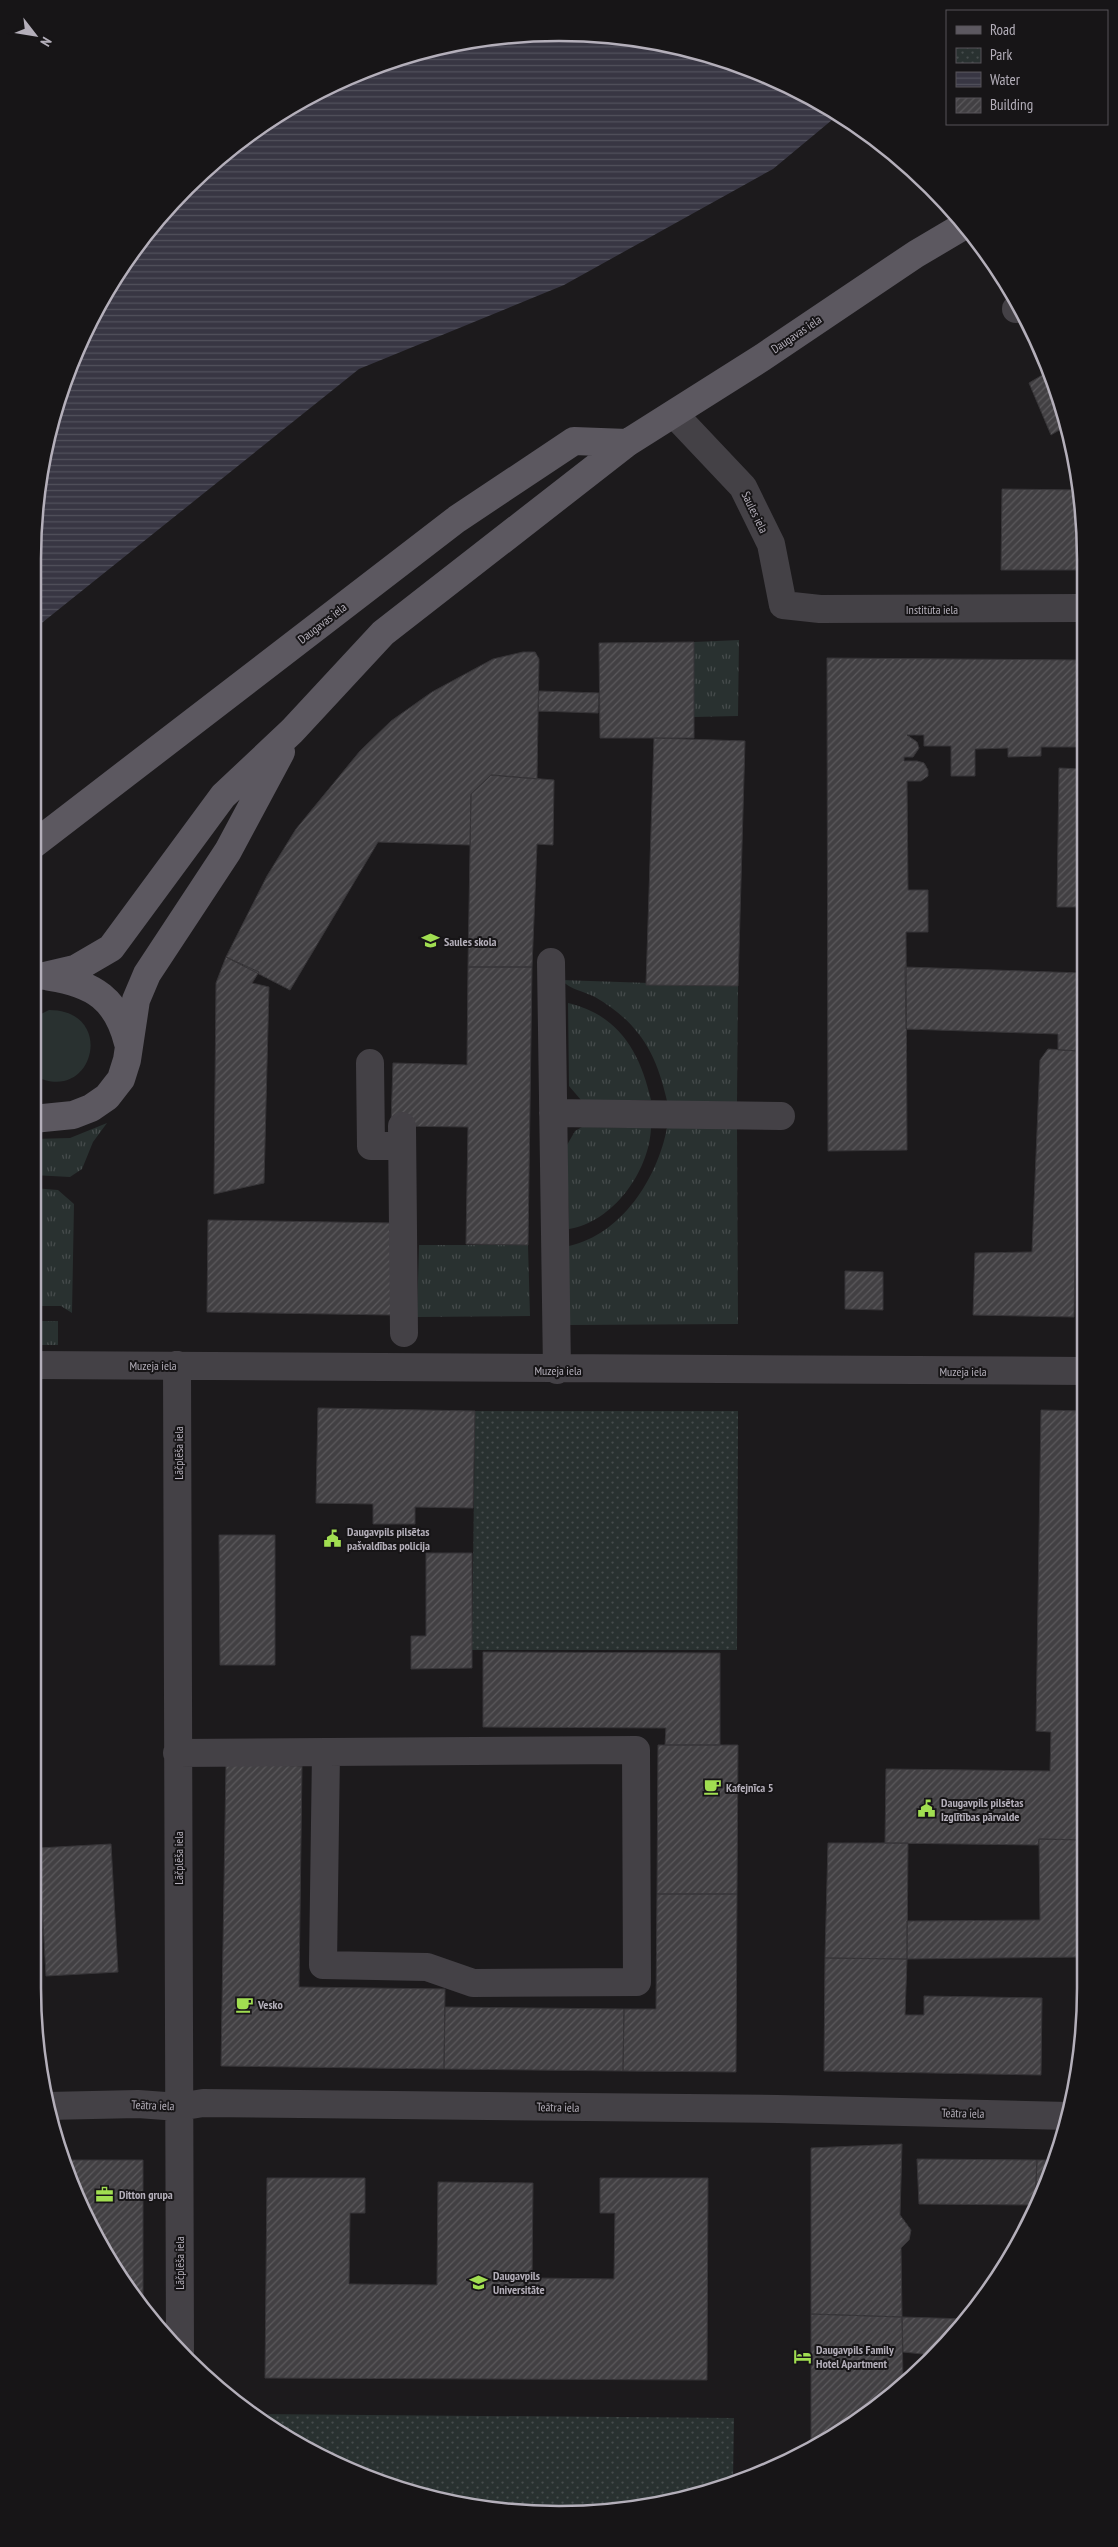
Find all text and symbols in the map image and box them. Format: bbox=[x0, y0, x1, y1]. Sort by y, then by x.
north arrow bbox=[10, 10, 60, 60]
legend bbox=[946, 10, 1108, 125]
text: Road bbox=[990, 20, 1016, 39]
text: N bbox=[36, 34, 56, 50]
text: Park bbox=[990, 45, 1012, 64]
text: Water bbox=[990, 70, 1021, 89]
text: Building bbox=[990, 95, 1033, 114]
street label: Daugavas iela bbox=[768, 312, 824, 356]
street label: Saules iela bbox=[738, 489, 772, 536]
street label: Daugavas iela bbox=[295, 599, 349, 647]
street label: Institūta iela bbox=[906, 602, 958, 617]
school or university icon: Saules skola bbox=[420, 931, 440, 951]
place label: Saules skola bbox=[444, 934, 497, 949]
street label: Muzeja iela bbox=[129, 1358, 177, 1373]
street label: Muzeja iela bbox=[534, 1363, 582, 1378]
street label: Muzeja iela bbox=[939, 1364, 987, 1379]
street label: Lāčplēša iela bbox=[171, 1426, 186, 1480]
place label: Daugavpils pilsētas pašvaldības policija bbox=[347, 1524, 430, 1553]
public building icon: Daugavpils pilsētas pašvaldības policija bbox=[323, 1528, 343, 1548]
cafe icon: Kafejnīca 5 bbox=[702, 1777, 722, 1797]
place label: Kafejnīca 5 bbox=[726, 1780, 774, 1795]
place label: Daugavpils pilsētas Izglītības pārvalde bbox=[941, 1795, 1023, 1824]
public building icon: Daugavpils pilsētas Izglītības pārvalde bbox=[917, 1799, 937, 1819]
street label: Lāčplēša iela bbox=[171, 1831, 186, 1885]
cafe icon: Vesko bbox=[234, 1994, 254, 2014]
place label: Vesko bbox=[257, 1997, 283, 2012]
street label: Teātra iela bbox=[131, 2097, 175, 2113]
street label: Teātra iela bbox=[536, 2099, 580, 2115]
street label: Teātra iela bbox=[941, 2105, 985, 2121]
office icon: Ditton grupa bbox=[95, 2184, 115, 2204]
place label: Ditton grupa bbox=[119, 2187, 173, 2202]
street label: Lāčplēša iela bbox=[172, 2236, 187, 2290]
place label: Daugavpils Universitāte bbox=[493, 2268, 545, 2297]
school or university icon: Daugavpils Universitāte bbox=[469, 2272, 489, 2292]
place label: Daugavpils Family Hotel Apartment bbox=[816, 2342, 894, 2371]
hotel icon: Daugavpils Family Hotel Apartment bbox=[792, 2346, 812, 2366]

